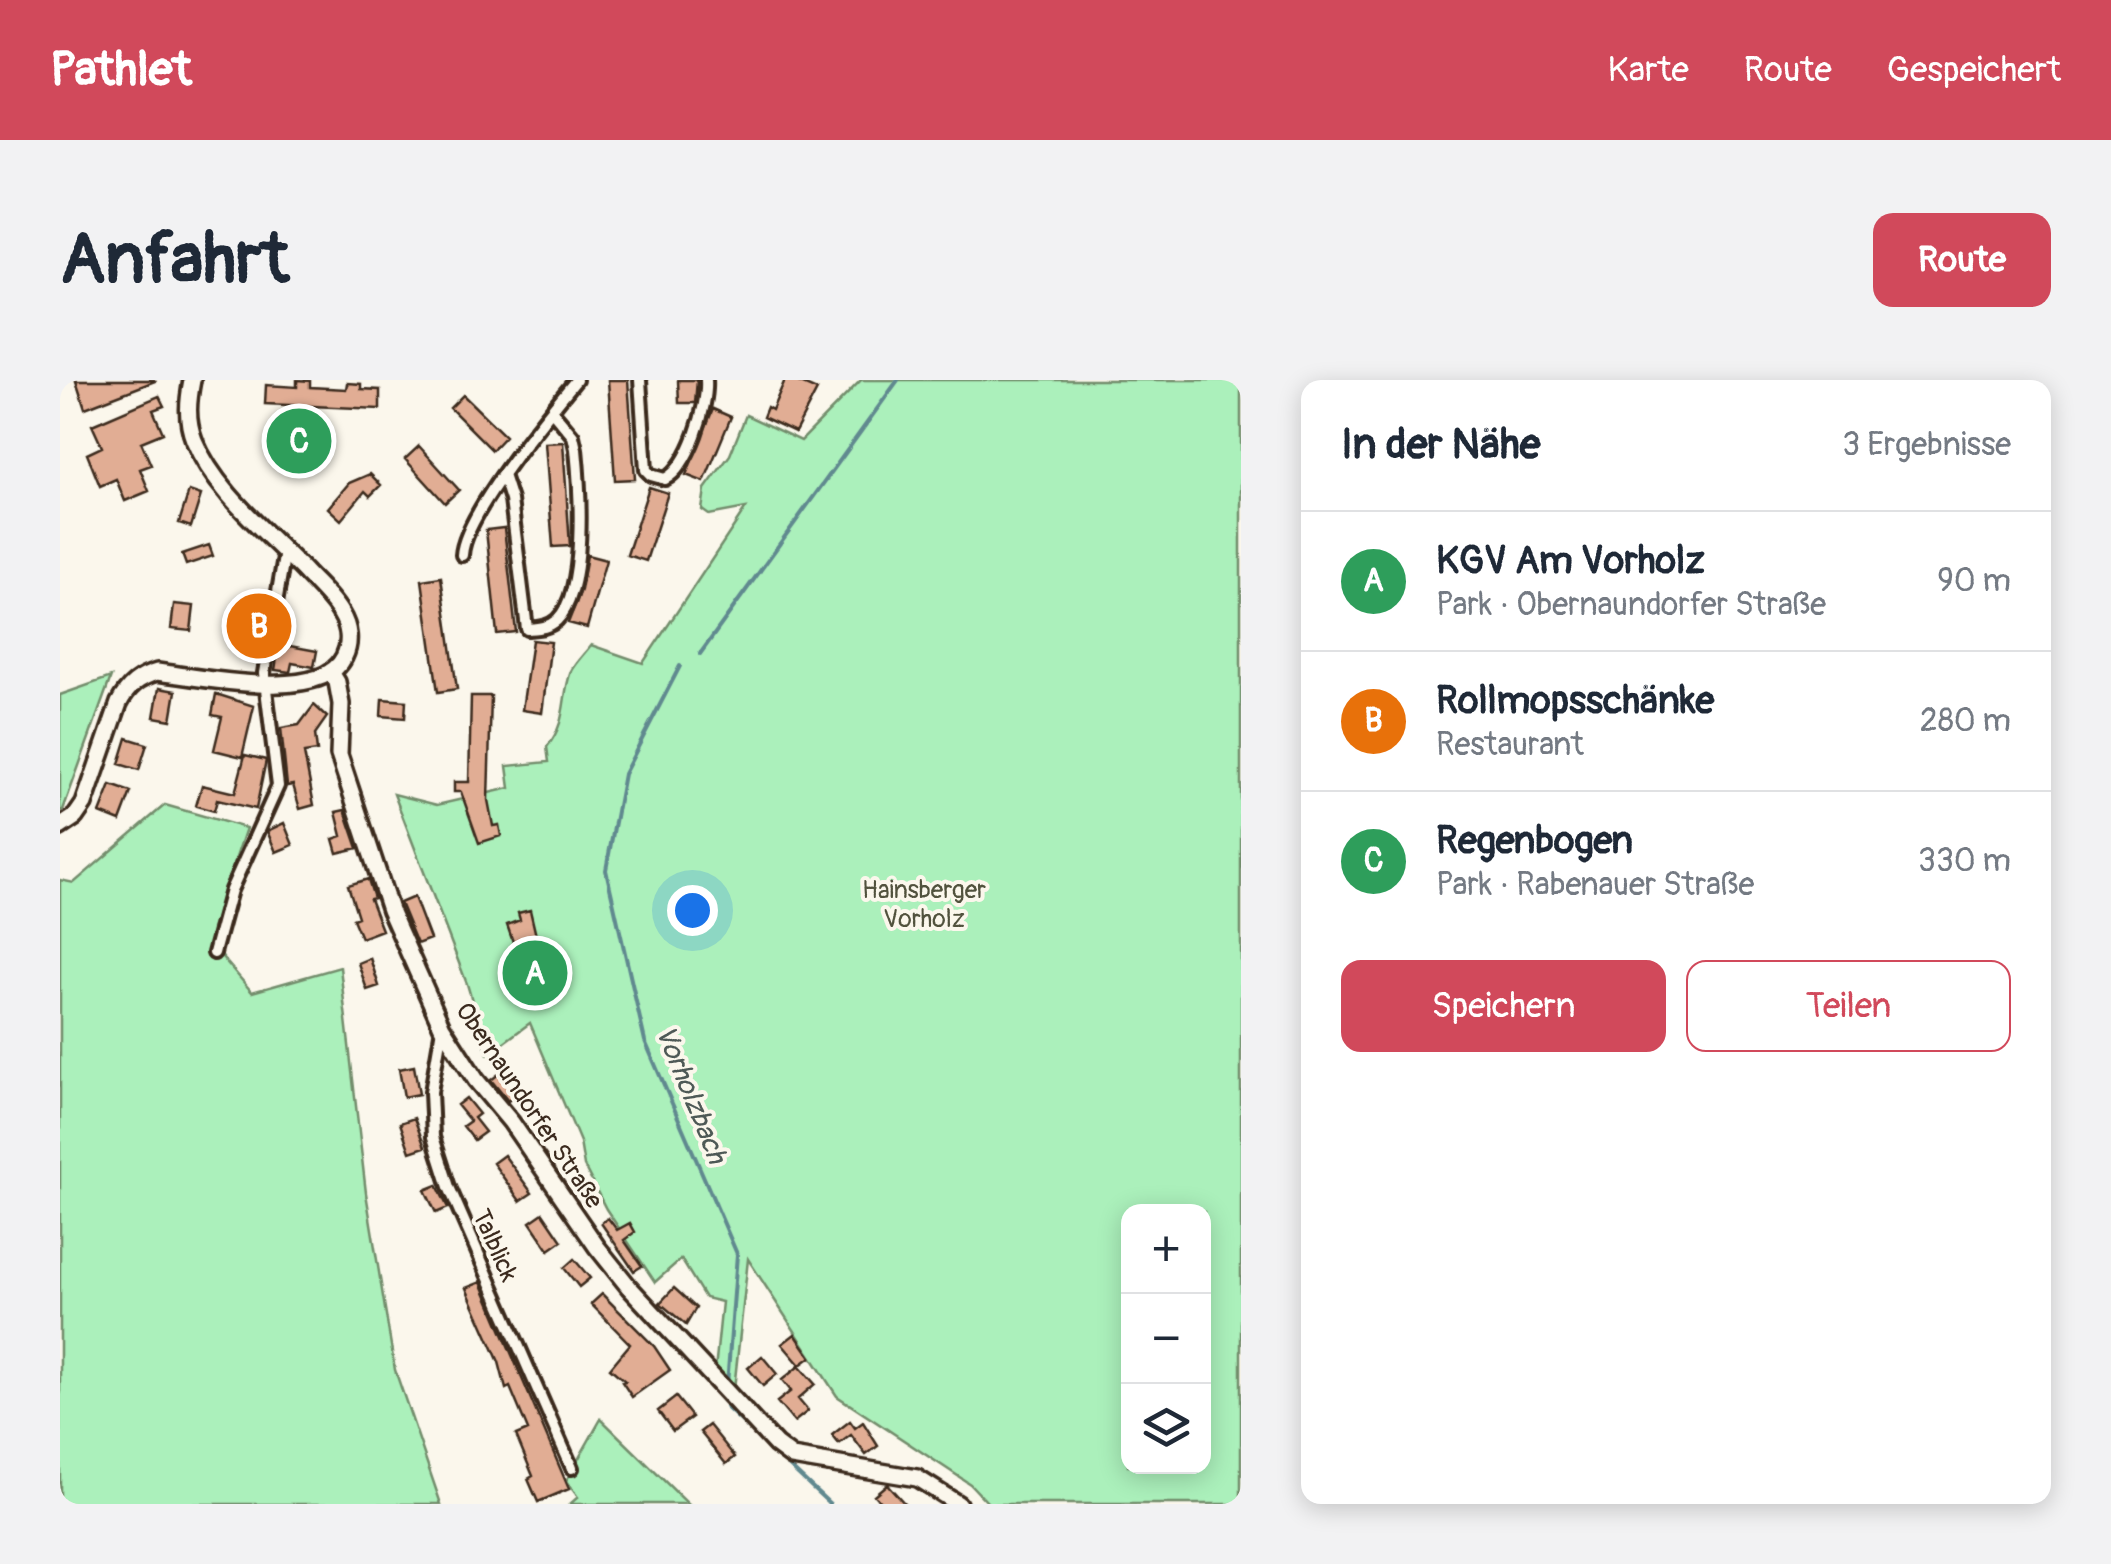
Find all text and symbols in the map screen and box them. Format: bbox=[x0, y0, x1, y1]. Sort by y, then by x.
text: Pathlet bbox=[50, 40, 192, 100]
text: Karte bbox=[1608, 48, 1689, 92]
text: Route bbox=[1744, 48, 1832, 92]
text: Gespeichert bbox=[1887, 48, 2061, 92]
button: Route bbox=[1873, 213, 2051, 307]
text: Anfahrt bbox=[60, 216, 289, 304]
pin: C bbox=[266, 403, 332, 478]
text: In der Nähe bbox=[1341, 419, 1540, 471]
text: 3 Ergebnisse bbox=[1842, 425, 2011, 465]
text: KGV Am Vorholz bbox=[1436, 537, 1705, 585]
text: A bbox=[1363, 561, 1384, 601]
text: 90 m bbox=[1937, 561, 2011, 601]
text: Park · Obernaundorfer Straße bbox=[1436, 585, 1826, 625]
pin: B bbox=[226, 588, 292, 664]
text: Rollmopsschänke bbox=[1436, 677, 1714, 725]
text: B bbox=[1364, 701, 1383, 741]
text: 280 m bbox=[1920, 701, 2011, 741]
text: Restaurant bbox=[1436, 725, 1584, 765]
text: Regenbogen bbox=[1436, 817, 1633, 865]
text: C bbox=[1364, 841, 1383, 881]
text: 330 m bbox=[1918, 841, 2011, 881]
text: Park · Rabenauer Straße bbox=[1436, 865, 1754, 905]
park label: Hainsberger Vorholz bbox=[862, 875, 986, 935]
your location bbox=[667, 885, 718, 936]
pin: A bbox=[502, 936, 568, 1010]
button: Speichern bbox=[1341, 960, 1666, 1052]
button: Teilen bbox=[1686, 960, 2011, 1052]
street label: Obernaundorfer Straße bbox=[448, 997, 610, 1215]
water label: Vorholzbach bbox=[647, 1021, 735, 1170]
map controls bbox=[1121, 1204, 1211, 1474]
button: + bbox=[1121, 1204, 1211, 1294]
street label: Talblick bbox=[465, 1205, 524, 1287]
button: − bbox=[1121, 1294, 1211, 1384]
button: layers bbox=[1121, 1384, 1211, 1474]

